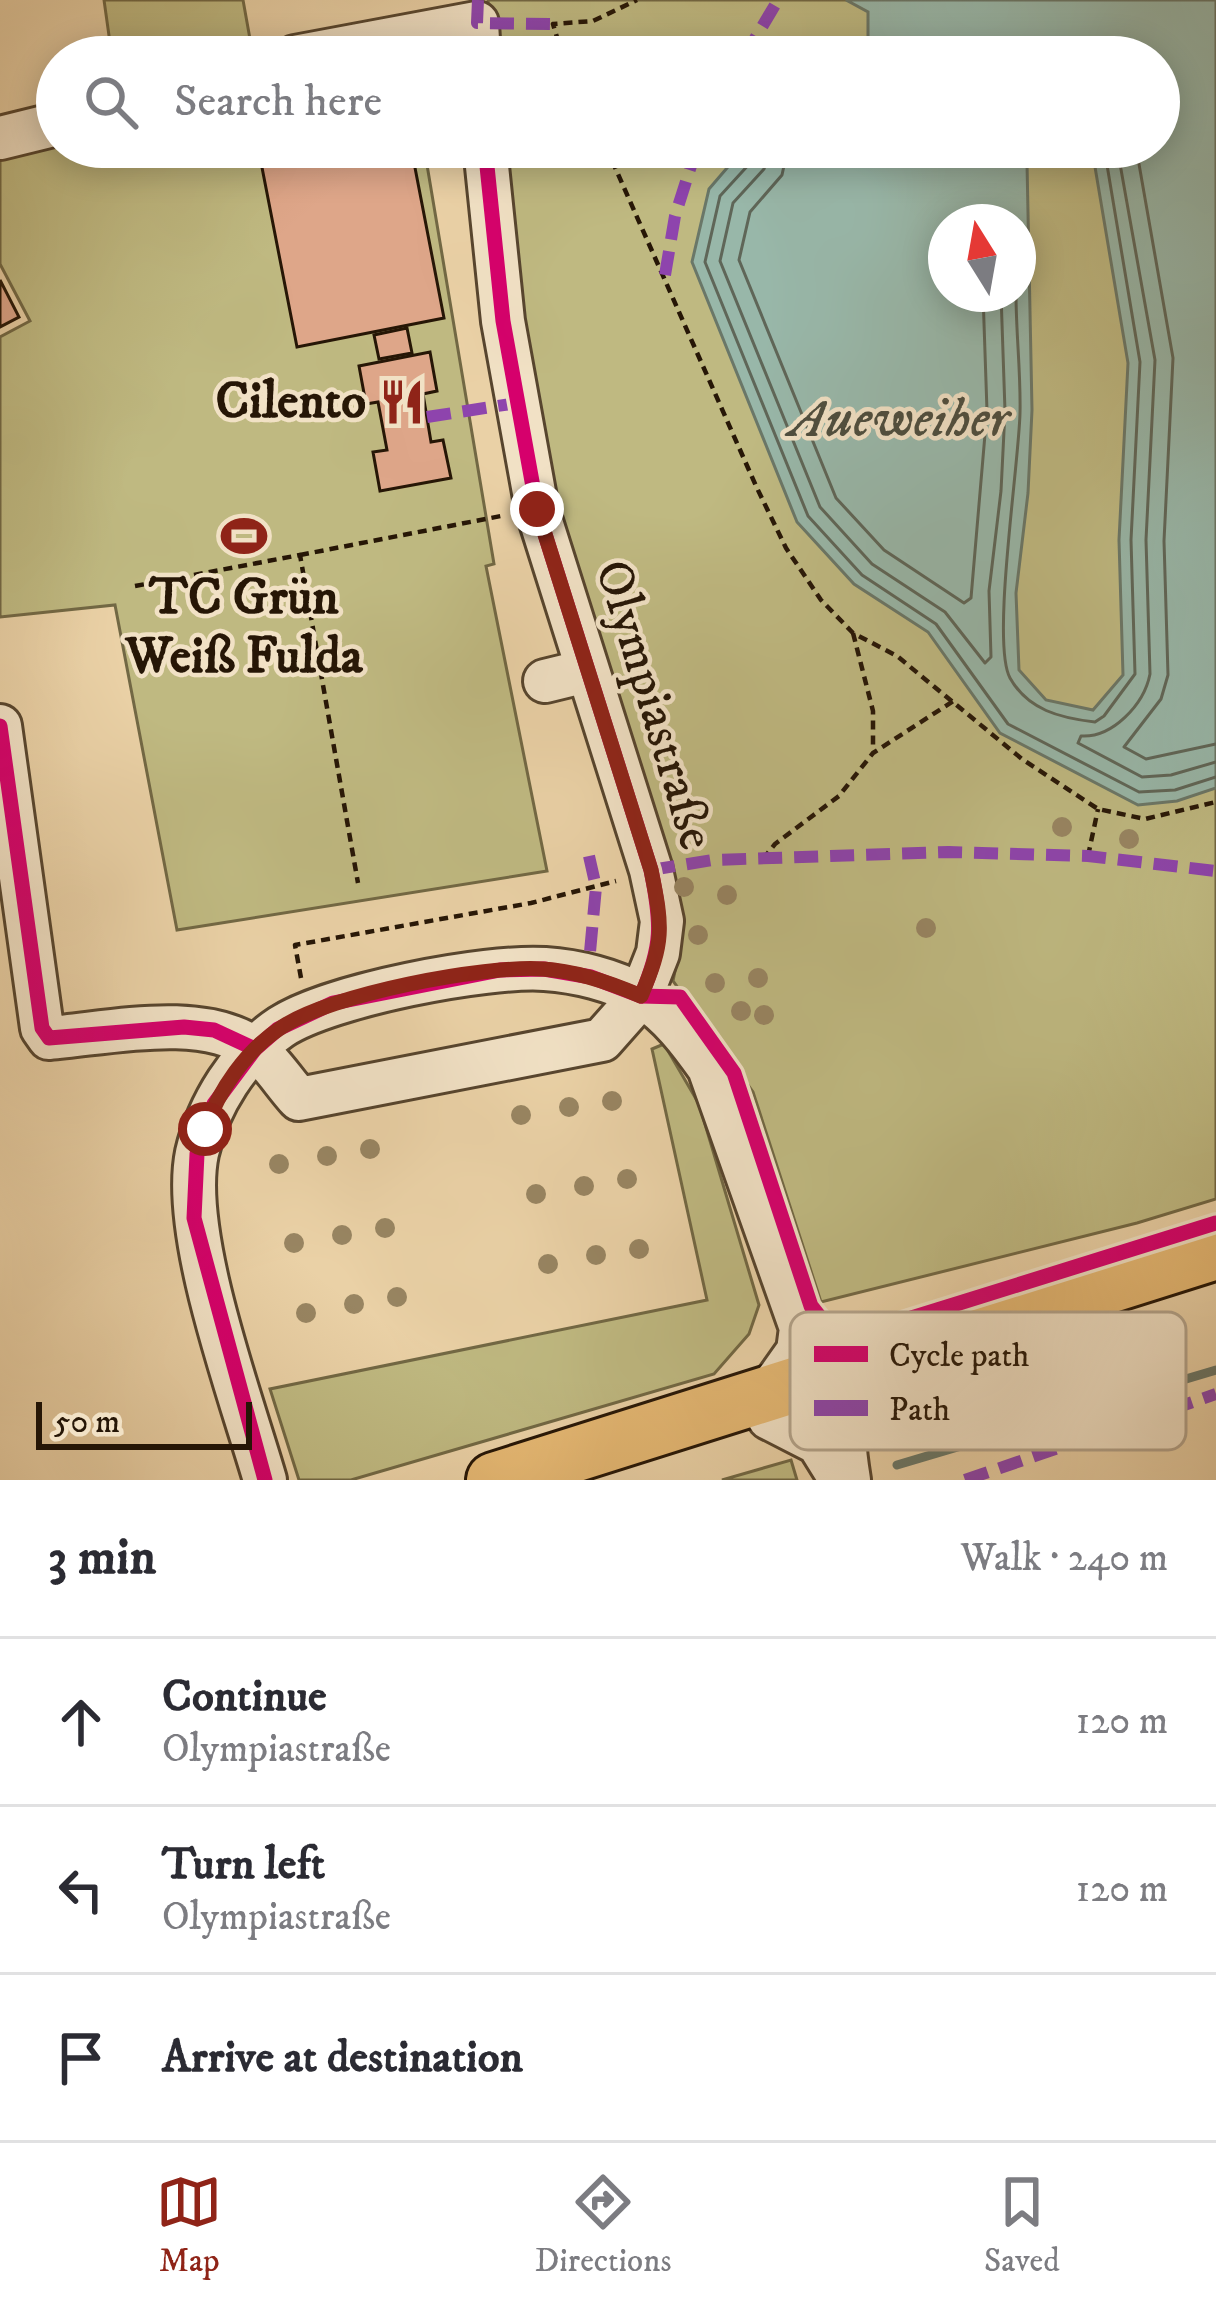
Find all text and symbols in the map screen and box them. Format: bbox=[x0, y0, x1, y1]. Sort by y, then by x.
search box bbox=[36, 36, 1180, 168]
icon: search bbox=[78, 69, 144, 135]
text: Search here bbox=[174, 74, 382, 130]
north arrow bbox=[928, 204, 1036, 312]
place label: Cilento bbox=[215, 370, 366, 434]
restaurant icon: Cilento bbox=[377, 377, 427, 427]
water label: Aueweiher bbox=[785, 387, 1012, 454]
route end bbox=[510, 482, 564, 536]
sports icon: TC Grün Weiß Fulda bbox=[219, 511, 269, 561]
street label: Olympiastraße bbox=[580, 553, 728, 857]
place label: TC Grün Weiß Fulda bbox=[124, 566, 364, 689]
route start bbox=[178, 1102, 232, 1156]
legend bbox=[790, 1312, 1186, 1450]
text: Cycle path bbox=[889, 1336, 1029, 1377]
text: Path bbox=[889, 1390, 950, 1431]
scale bar bbox=[36, 1396, 252, 1449]
text: 50 m bbox=[54, 1402, 120, 1443]
text: 3 min bbox=[48, 1526, 156, 1590]
text: Walk · 240 m bbox=[961, 1534, 1168, 1583]
text: Continue bbox=[162, 1669, 327, 1725]
icon: ahead bbox=[48, 1689, 114, 1755]
text: 120 m bbox=[1076, 1697, 1168, 1746]
text: Olympiastraße bbox=[162, 1725, 391, 1774]
text: Turn left bbox=[162, 1837, 325, 1893]
icon: left bbox=[48, 1857, 114, 1923]
text: 120 m bbox=[1076, 1865, 1168, 1914]
text: Olympiastraße bbox=[162, 1893, 391, 1942]
icon: arrive bbox=[48, 2025, 114, 2091]
text: Arrive at destination bbox=[162, 2030, 523, 2086]
tab: Map bbox=[156, 2169, 222, 2282]
tab: Directions bbox=[535, 2169, 671, 2282]
tab: Saved bbox=[984, 2169, 1060, 2282]

